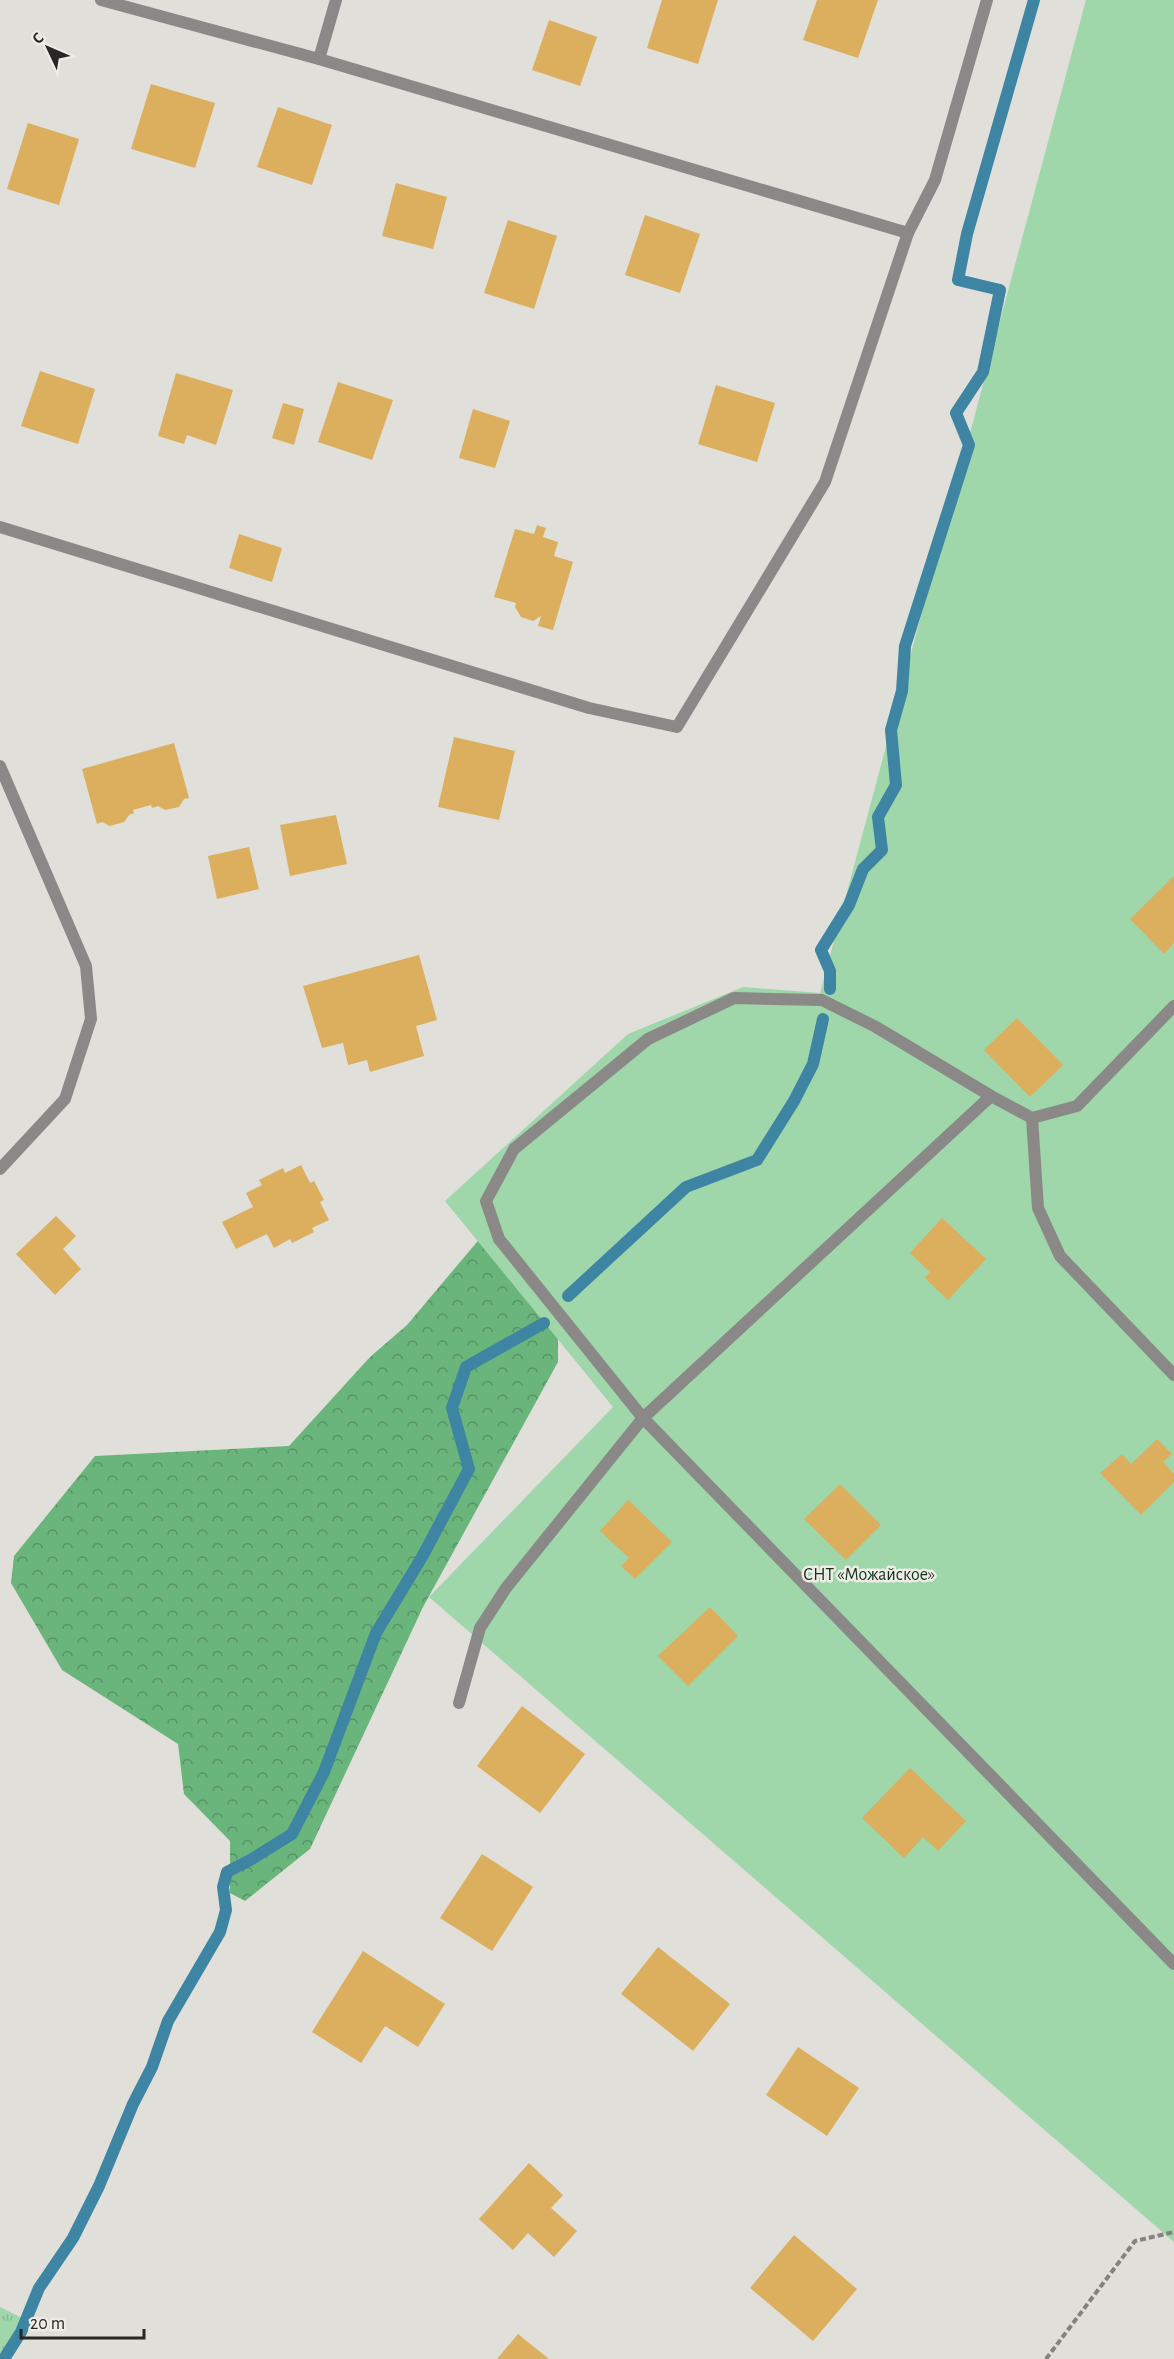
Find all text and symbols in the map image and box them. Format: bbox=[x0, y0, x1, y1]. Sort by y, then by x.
north arrow bbox=[18, 18, 78, 78]
text: С bbox=[29, 29, 47, 47]
park label: СНТ «Можайское» bbox=[803, 1566, 935, 1584]
scale bar bbox=[21, 2302, 144, 2340]
text: 20 m bbox=[30, 2315, 65, 2333]

